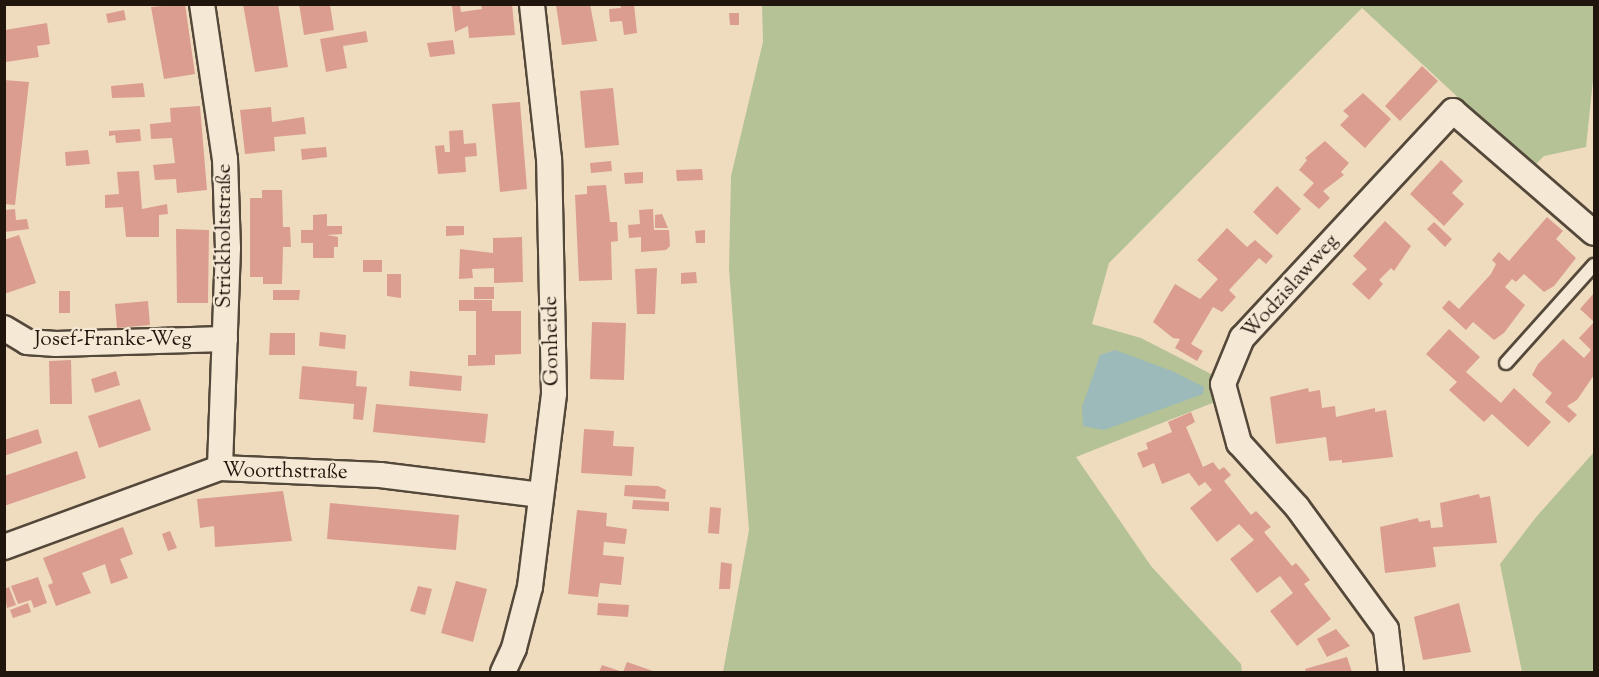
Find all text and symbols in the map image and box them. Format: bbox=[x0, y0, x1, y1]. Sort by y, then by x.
street label: Strickholtstraße bbox=[212, 164, 238, 308]
street label: Wodzislawweg bbox=[1237, 229, 1345, 345]
street label: Gonheide bbox=[539, 296, 565, 386]
street label: Josef-Franke-Weg bbox=[34, 327, 192, 353]
street label: Woorthstraße bbox=[222, 458, 348, 486]

